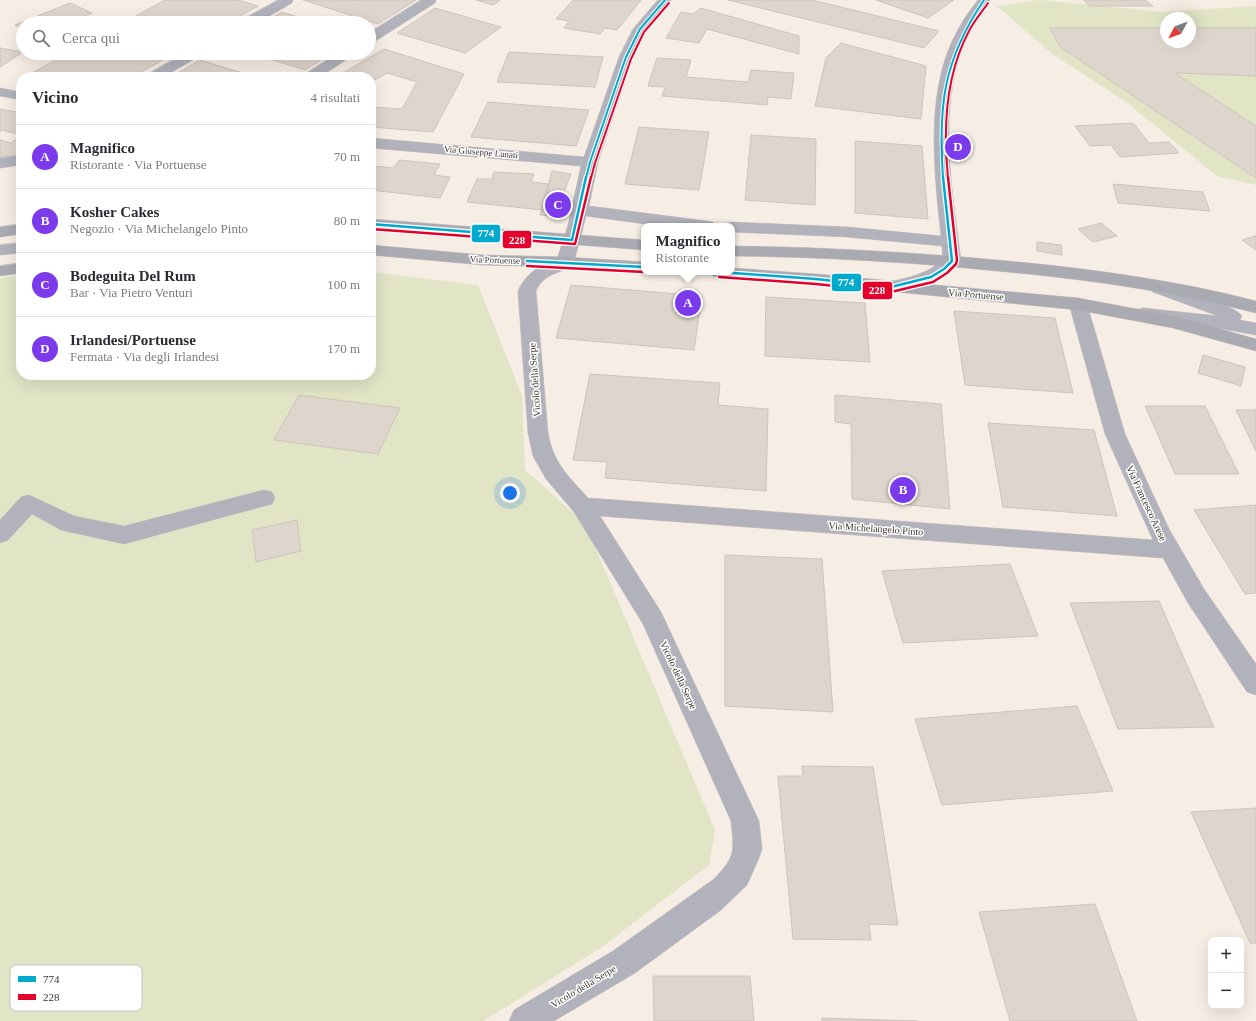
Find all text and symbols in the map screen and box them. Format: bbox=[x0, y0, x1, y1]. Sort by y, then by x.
north arrow bbox=[1160, 12, 1196, 48]
search box bbox=[16, 16, 376, 60]
icon: search bbox=[30, 27, 52, 49]
text: Cerca qui bbox=[62, 30, 120, 46]
text: Vicino bbox=[32, 88, 79, 107]
text: 4 risultati bbox=[311, 90, 360, 105]
pin: D bbox=[945, 132, 971, 162]
text: Magnifico bbox=[70, 140, 135, 156]
street label: Via Giuseppe Lunati bbox=[443, 144, 519, 160]
text: A bbox=[40, 149, 50, 164]
text: 70 m bbox=[334, 149, 360, 164]
text: Ristorante · Via Portuense bbox=[70, 157, 207, 172]
pin: C bbox=[545, 190, 571, 220]
text: Kosher Cakes bbox=[70, 204, 159, 220]
text: B bbox=[41, 213, 49, 228]
text: 80 m bbox=[334, 213, 360, 228]
text: Negozio · Via Michelangelo Pinto bbox=[70, 221, 248, 236]
popup bbox=[641, 223, 735, 275]
line badge: 774 bbox=[471, 224, 501, 243]
text: 774 bbox=[478, 227, 495, 239]
line badge: 228 bbox=[502, 230, 532, 249]
text: Magnifico bbox=[656, 233, 721, 249]
text: 228 bbox=[509, 234, 526, 246]
text: Ristorante bbox=[656, 250, 709, 265]
street label: Via Portuense bbox=[470, 254, 520, 266]
text: Bodeguita Del Rum bbox=[70, 268, 196, 284]
line badge: 774 bbox=[831, 273, 862, 292]
text: 774 bbox=[838, 276, 855, 288]
text: C bbox=[40, 277, 50, 292]
text: 100 m bbox=[327, 277, 360, 292]
line badge: 228 bbox=[862, 281, 893, 300]
text: 228 bbox=[869, 284, 886, 296]
text: Bar · Via Pietro Venturi bbox=[70, 285, 193, 300]
street label: Via Portuense bbox=[948, 287, 1005, 302]
pin: A bbox=[675, 288, 701, 318]
text: Irlandesi/Portuense bbox=[70, 332, 196, 348]
text: D bbox=[40, 341, 50, 356]
text: 170 m bbox=[327, 341, 360, 356]
street label: Vicolo della Serpe bbox=[526, 342, 543, 417]
text: Fermata · Via degli Irlandesi bbox=[70, 349, 219, 364]
street label: Via Francesco Arese bbox=[1124, 464, 1169, 543]
pin: B bbox=[890, 475, 916, 505]
your location bbox=[500, 483, 520, 503]
street label: Via Michelangelo Pinto bbox=[828, 520, 924, 537]
street label: Vicolo della Serpe bbox=[658, 639, 699, 711]
map controls bbox=[1208, 937, 1244, 1009]
button: + bbox=[1208, 937, 1244, 973]
street label: Vicolo della Serpe bbox=[549, 962, 618, 1010]
legend bbox=[10, 965, 142, 1011]
text: 774 bbox=[43, 973, 60, 985]
button: − bbox=[1208, 973, 1244, 1009]
text: 228 bbox=[43, 991, 60, 1003]

